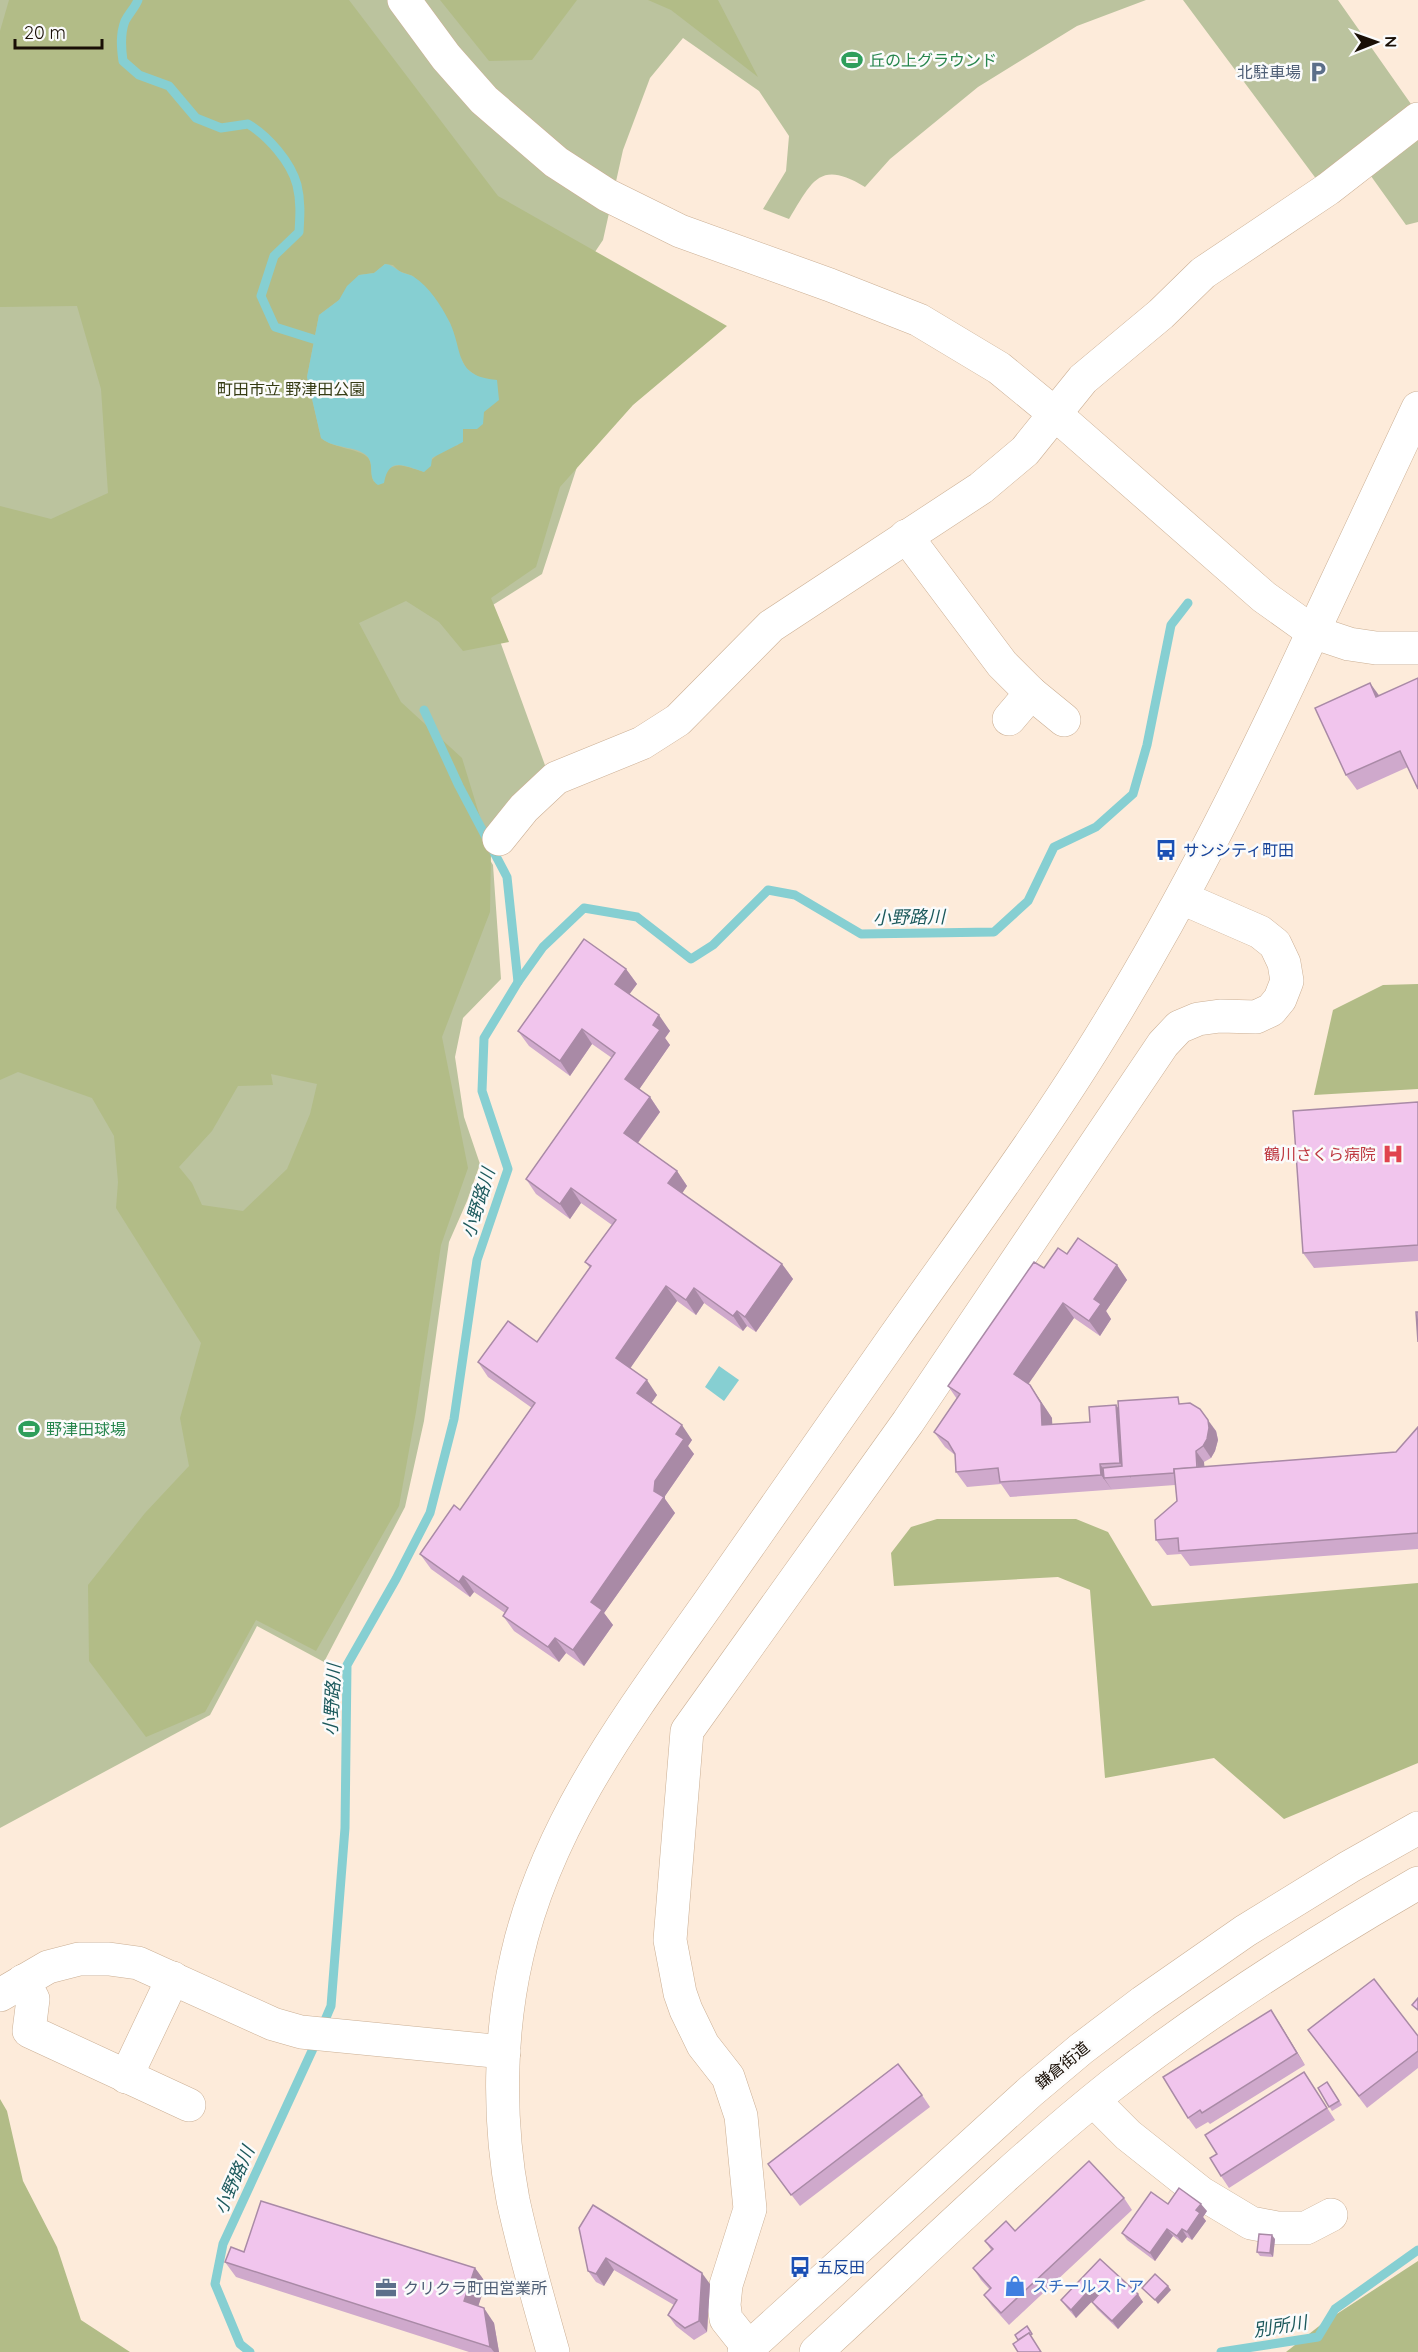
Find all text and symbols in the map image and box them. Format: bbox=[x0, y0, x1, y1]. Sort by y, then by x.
scale bar bbox=[15, 12, 102, 50]
north arrow bbox=[1346, 12, 1406, 72]
text: 20 m bbox=[24, 21, 66, 44]
text: N bbox=[1381, 36, 1401, 48]
sports icon: 丘の上グラウンド bbox=[840, 48, 864, 72]
place label: 丘の上グラウンド bbox=[869, 50, 997, 70]
parking icon: 北駐車場 bbox=[1306, 60, 1330, 84]
place label: 北駐車場 bbox=[1237, 62, 1301, 82]
park label: 町田市立 野津田公園 bbox=[217, 379, 365, 399]
bus stop icon: サンシティ町田 bbox=[1154, 838, 1178, 862]
place label: サンシティ町田 bbox=[1183, 840, 1294, 860]
water label: 小野路川 bbox=[873, 905, 947, 929]
hospital icon: 鶴川さくら病院 bbox=[1381, 1142, 1405, 1166]
place label: 鶴川さくら病院 bbox=[1264, 1144, 1376, 1164]
water label: 小野路川 bbox=[456, 1163, 500, 1241]
sports icon: 野津田球場 bbox=[17, 1417, 41, 1441]
place label: 野津田球場 bbox=[46, 1419, 126, 1439]
water label: 小野路川 bbox=[319, 1661, 345, 1737]
street label: 鎌倉街道 bbox=[1031, 2037, 1093, 2093]
water label: 小野路川 bbox=[209, 2141, 260, 2218]
bus stop icon: 五反田 bbox=[788, 2255, 812, 2279]
place label: 五反田 bbox=[817, 2257, 865, 2277]
shop icon: スチールストア bbox=[1003, 2274, 1027, 2298]
office icon: クリクラ町田営業所 bbox=[374, 2276, 398, 2300]
place label: スチールストア bbox=[1032, 2276, 1144, 2296]
place label: クリクラ町田営業所 bbox=[403, 2278, 547, 2298]
water label: 別所川 bbox=[1252, 2310, 1310, 2342]

